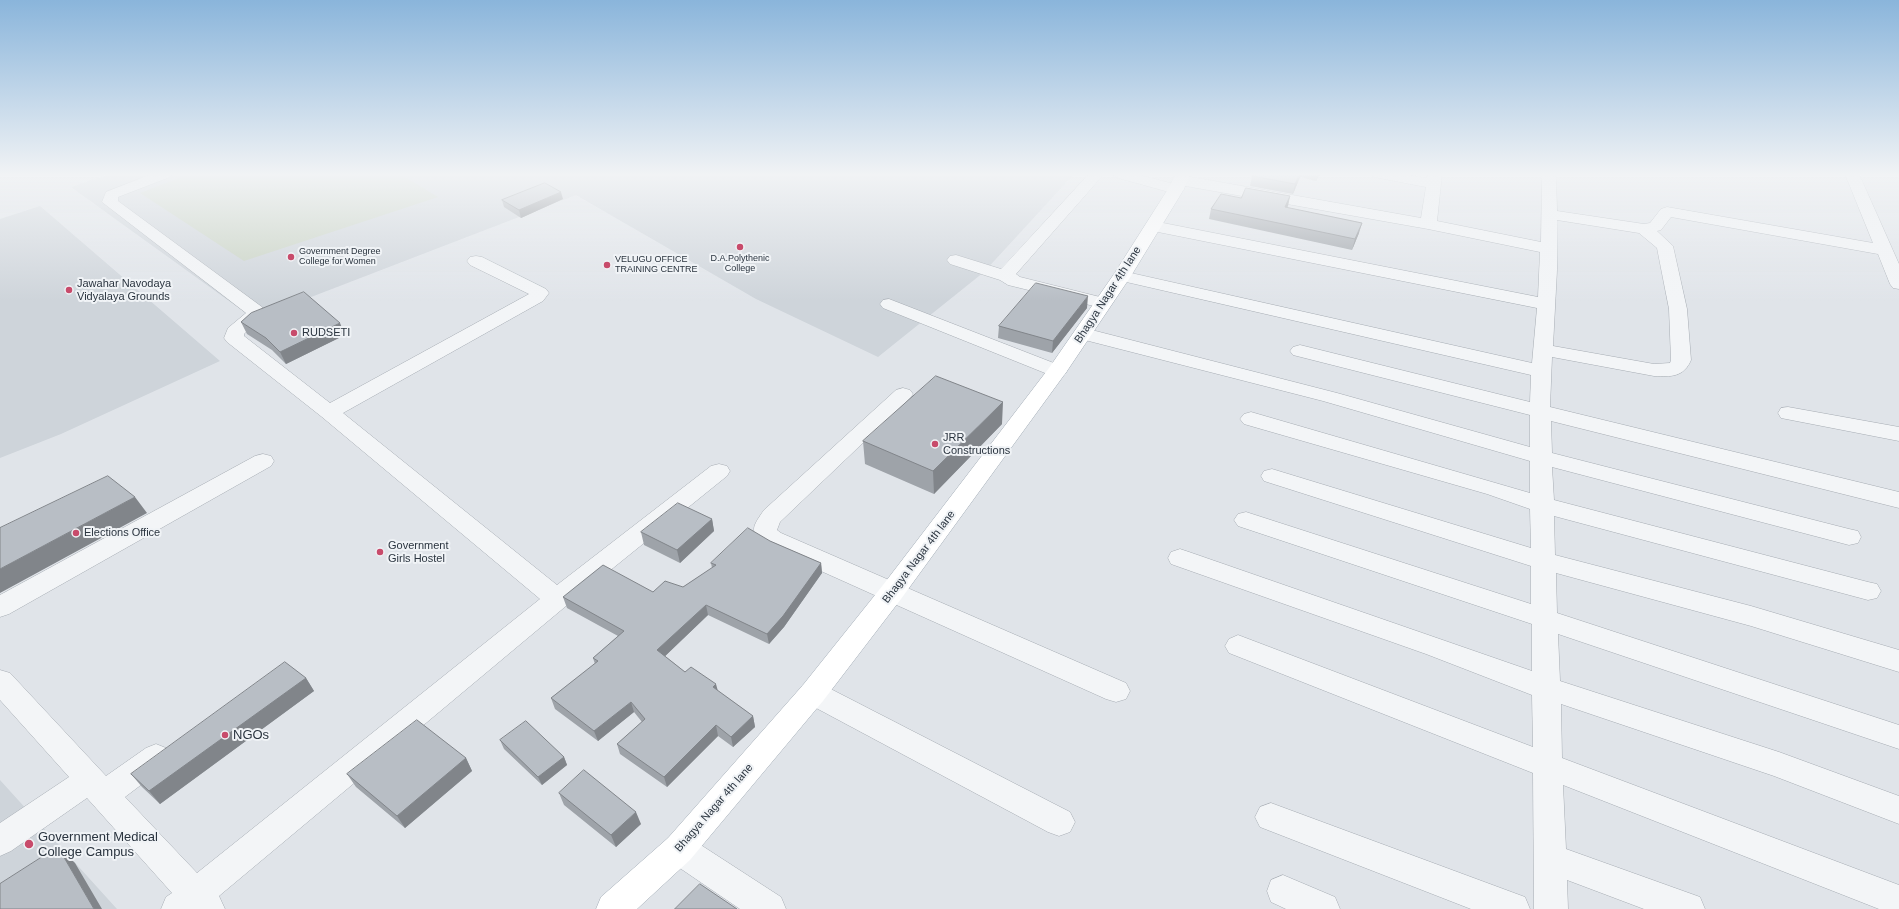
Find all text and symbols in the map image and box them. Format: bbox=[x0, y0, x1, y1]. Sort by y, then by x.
marker: D.A.Polythenic College bbox=[735, 242, 745, 252]
street label: Bhagya Nagar 4th lane bbox=[1072, 244, 1144, 346]
place label: Government Degree College for Women bbox=[299, 247, 381, 268]
marker: Government Degree College for Women bbox=[286, 252, 296, 262]
place label: D.A.Polythenic College bbox=[710, 254, 770, 275]
place label: VELUGU OFFICE TRAINING CENTRE bbox=[615, 255, 698, 276]
marker: VELUGU OFFICE TRAINING CENTRE bbox=[602, 260, 612, 270]
place label: Jawahar Navodaya Vidyalaya Grounds bbox=[77, 277, 171, 303]
marker: Jawahar Navodaya Vidyalaya Grounds bbox=[64, 285, 74, 295]
place label: RUDSETI bbox=[302, 326, 350, 340]
marker: RUDSETI bbox=[289, 328, 299, 338]
place label: JRR Constructions bbox=[943, 431, 1010, 457]
marker: JRR Constructions bbox=[930, 439, 940, 449]
street label: Bhagya Nagar 4th lane bbox=[880, 508, 958, 606]
place label: Elections Office bbox=[84, 526, 160, 540]
marker: Elections Office bbox=[71, 528, 81, 538]
place label: Government Girls Hostel bbox=[388, 539, 449, 565]
marker: Government Girls Hostel bbox=[375, 547, 385, 557]
place label: NGOs bbox=[233, 727, 269, 743]
marker: NGOs bbox=[220, 730, 230, 740]
street label: Bhagya Nagar 4th lane bbox=[672, 761, 756, 855]
place label: Government Medical College Campus bbox=[38, 829, 158, 860]
marker: Government Medical College Campus bbox=[23, 838, 35, 850]

